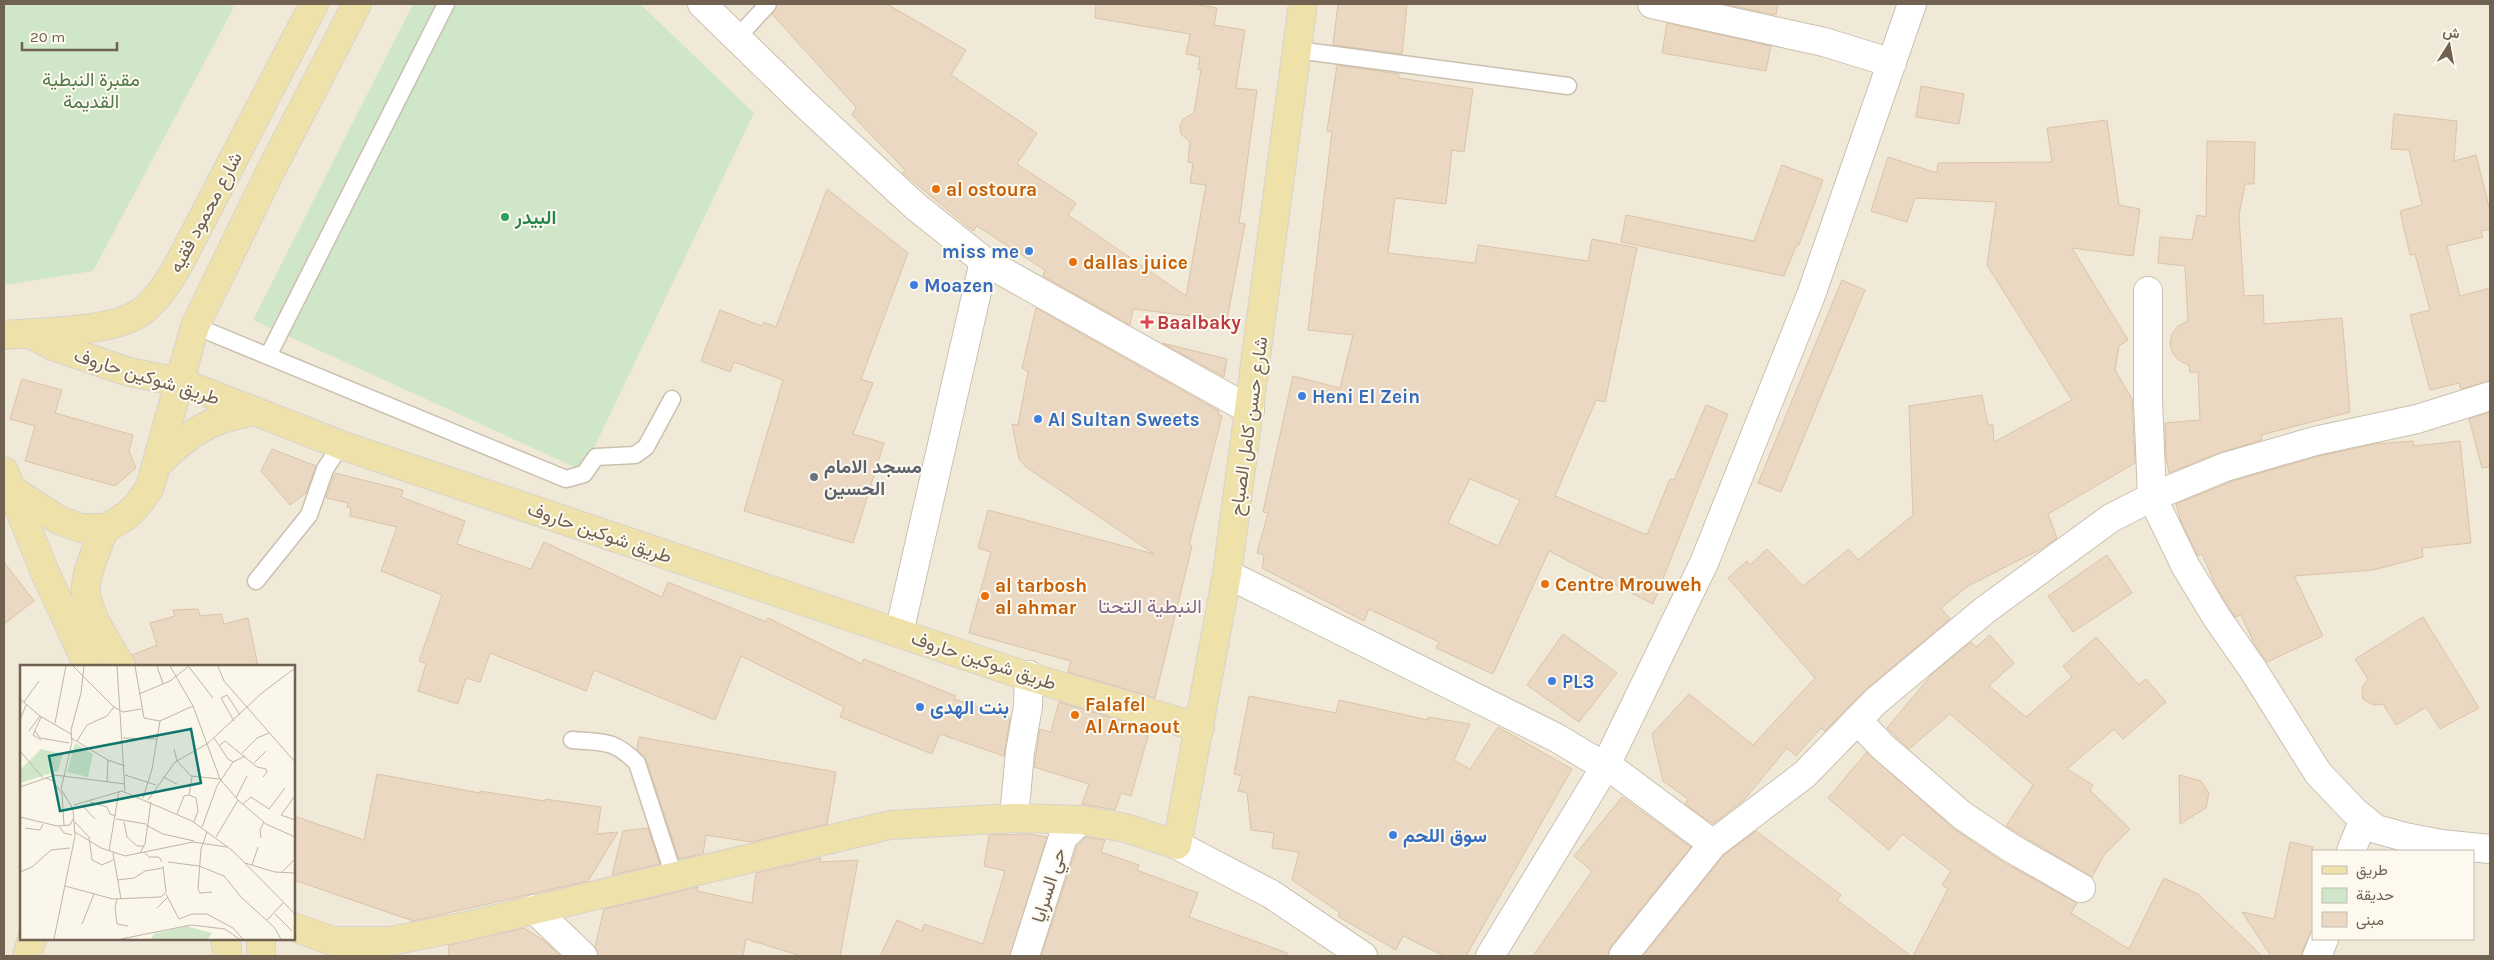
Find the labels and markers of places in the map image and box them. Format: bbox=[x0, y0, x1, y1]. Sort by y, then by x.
place label: al ostoura bbox=[946, 179, 1037, 201]
marker: al ostoura bbox=[930, 183, 942, 195]
place label: البيدر bbox=[514, 207, 556, 230]
marker: البيدر bbox=[499, 211, 511, 223]
place label: miss me bbox=[942, 241, 1019, 263]
marker: miss me bbox=[1023, 245, 1035, 257]
place label: dallas juice bbox=[1083, 252, 1188, 274]
marker: dallas juice bbox=[1067, 256, 1079, 268]
place label: Moazen bbox=[924, 275, 994, 297]
marker: Moazen bbox=[908, 279, 920, 291]
place label: Baalbaky bbox=[1157, 312, 1241, 334]
marker: Baalbaky bbox=[1141, 316, 1153, 328]
place label: Heni El Zein bbox=[1312, 386, 1420, 408]
marker: Heni El Zein bbox=[1296, 390, 1308, 402]
place label: Al Sultan Sweets bbox=[1048, 409, 1200, 431]
marker: Al Sultan Sweets bbox=[1032, 413, 1044, 425]
place label: مسجد الامام الحسين bbox=[824, 456, 922, 500]
marker: مسجد الامام الحسين bbox=[808, 471, 820, 483]
place label: Centre Mrouweh bbox=[1555, 574, 1702, 596]
place label: al tarbosh al ahmar bbox=[995, 575, 1087, 619]
marker: Centre Mrouweh bbox=[1539, 578, 1551, 590]
marker: al tarbosh al ahmar bbox=[979, 590, 991, 602]
place label: PL3 bbox=[1562, 671, 1594, 693]
marker: PL3 bbox=[1546, 675, 1558, 687]
place label: Falafel Al Arnaout bbox=[1085, 694, 1180, 738]
place label: بنت الهدى bbox=[930, 697, 1009, 719]
marker: بنت الهدى bbox=[914, 701, 926, 713]
marker: Falafel Al Arnaout bbox=[1069, 709, 1081, 721]
place label: سوق اللحم bbox=[1403, 825, 1487, 848]
marker: سوق اللحم bbox=[1387, 829, 1399, 841]

